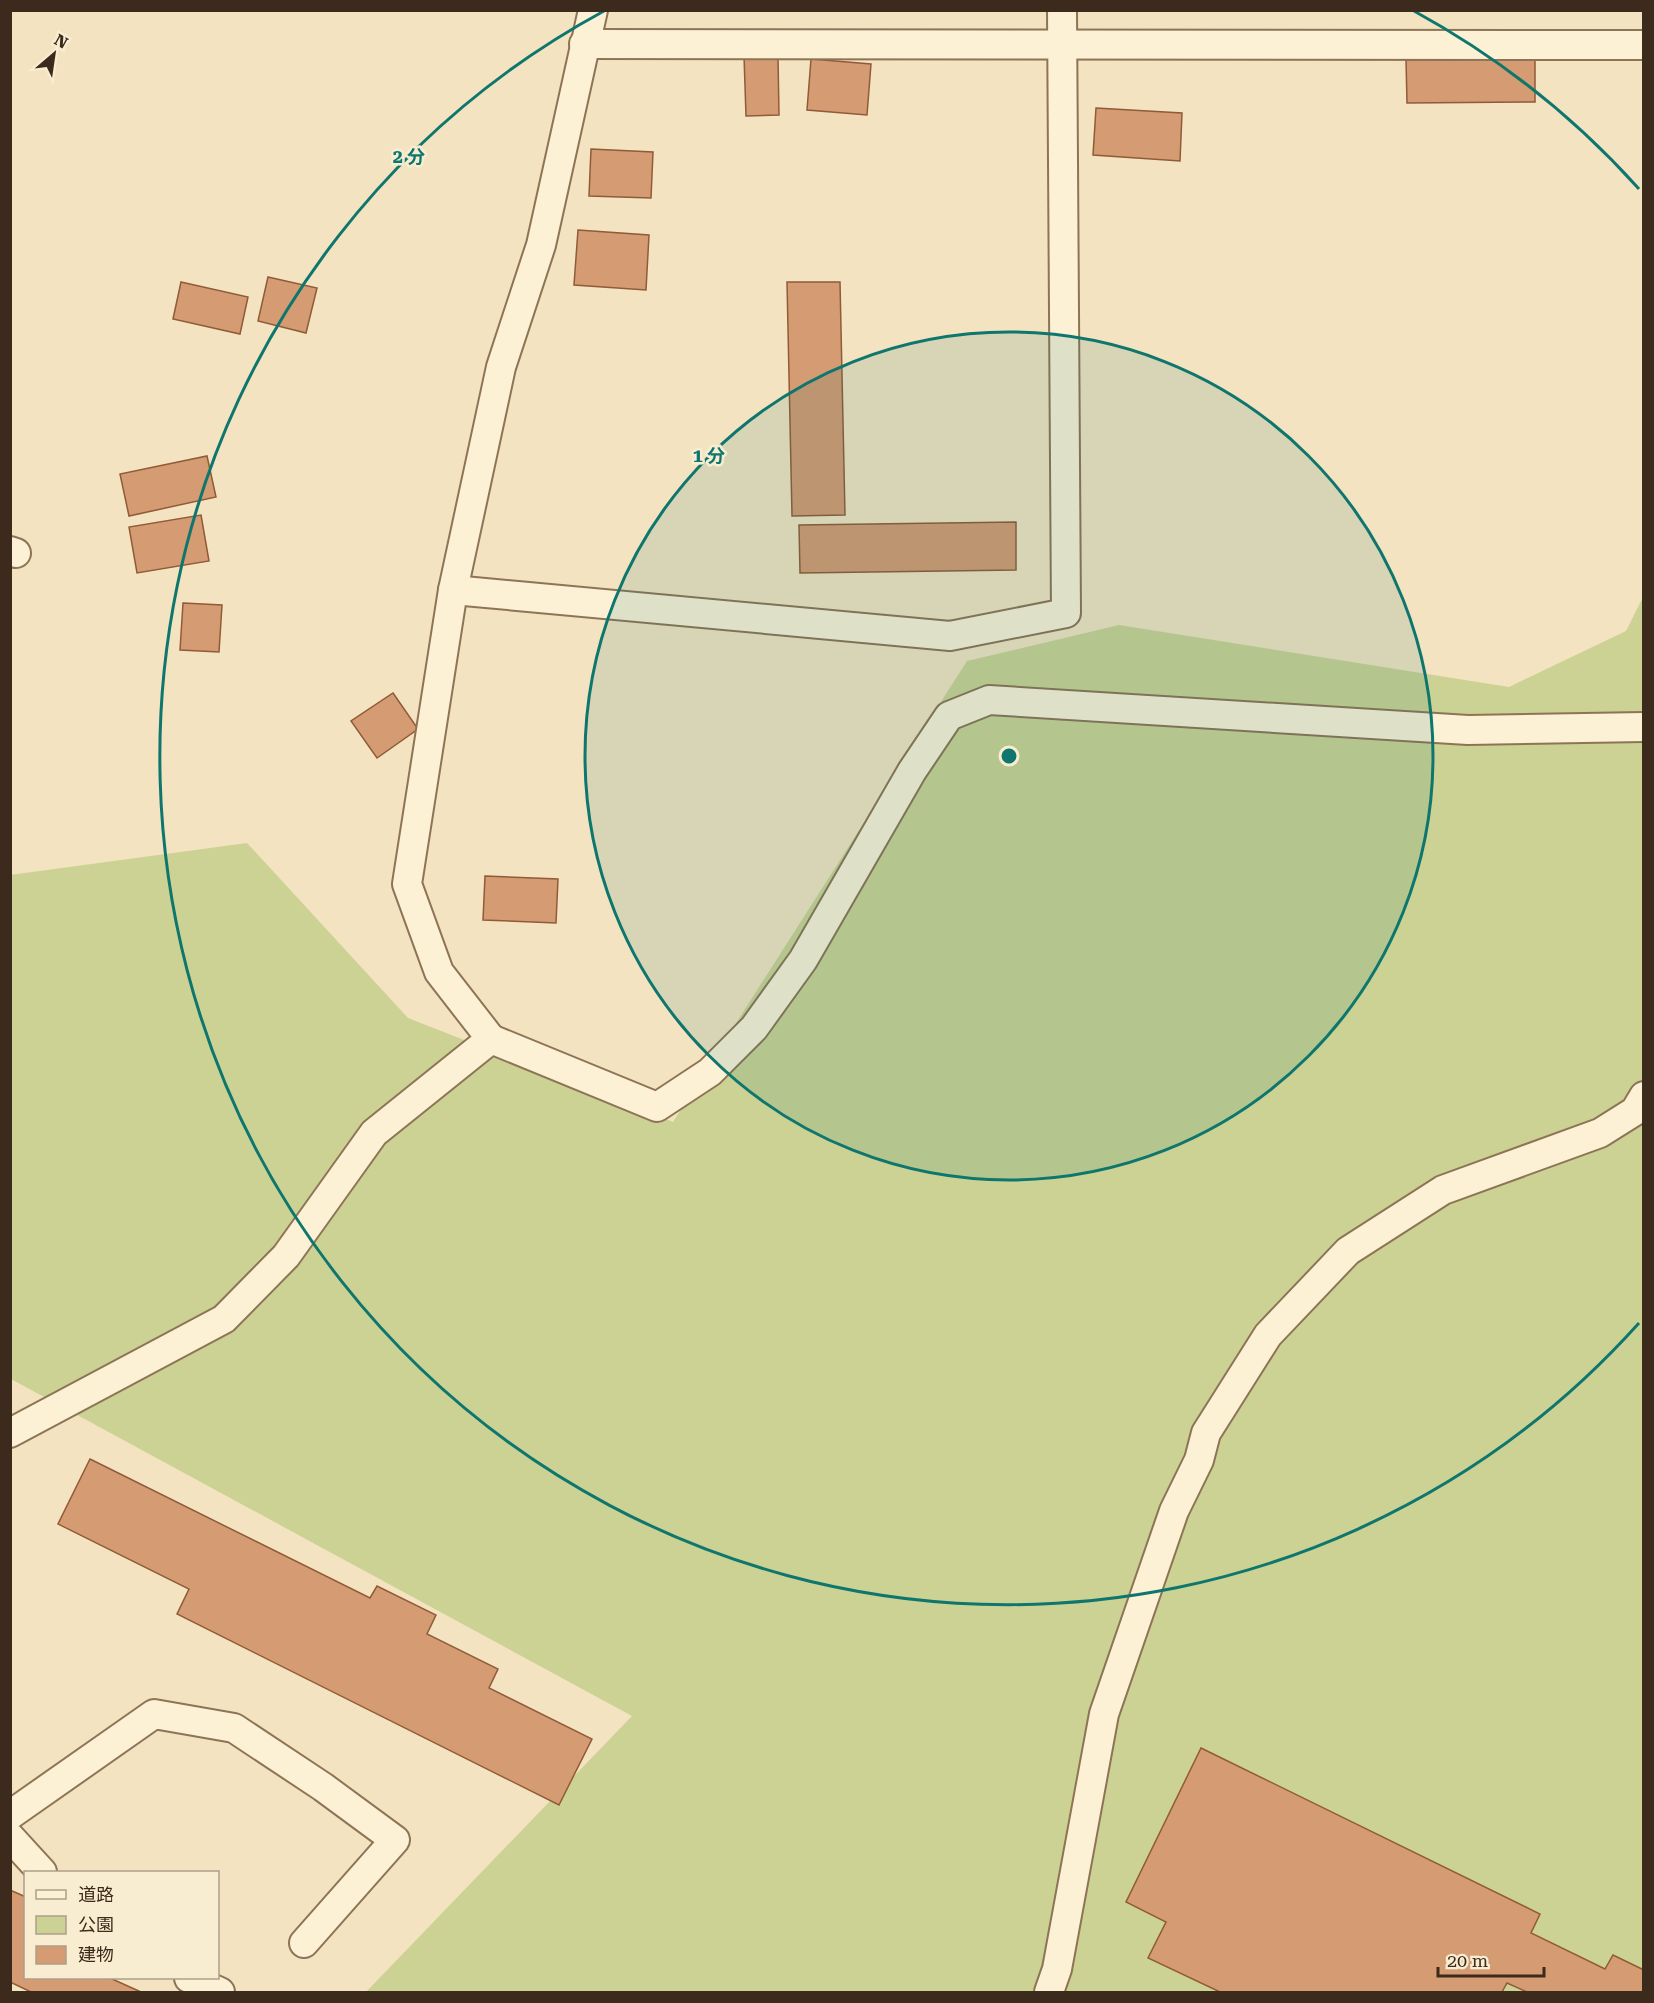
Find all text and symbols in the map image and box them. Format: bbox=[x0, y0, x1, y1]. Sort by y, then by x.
north arrow bbox=[24, 24, 84, 84]
text: N bbox=[51, 30, 71, 53]
text: 2 分 bbox=[393, 146, 425, 167]
text: 1 分 bbox=[693, 445, 725, 466]
centre of rings bbox=[999, 746, 1019, 766]
legend bbox=[24, 1871, 219, 1979]
text: 道路 bbox=[78, 1884, 114, 1905]
text: 公園 bbox=[78, 1914, 114, 1935]
scale bar bbox=[1438, 1940, 1544, 1978]
text: 建物 bbox=[78, 1944, 114, 1965]
text: 20 m bbox=[1447, 1950, 1488, 1971]

